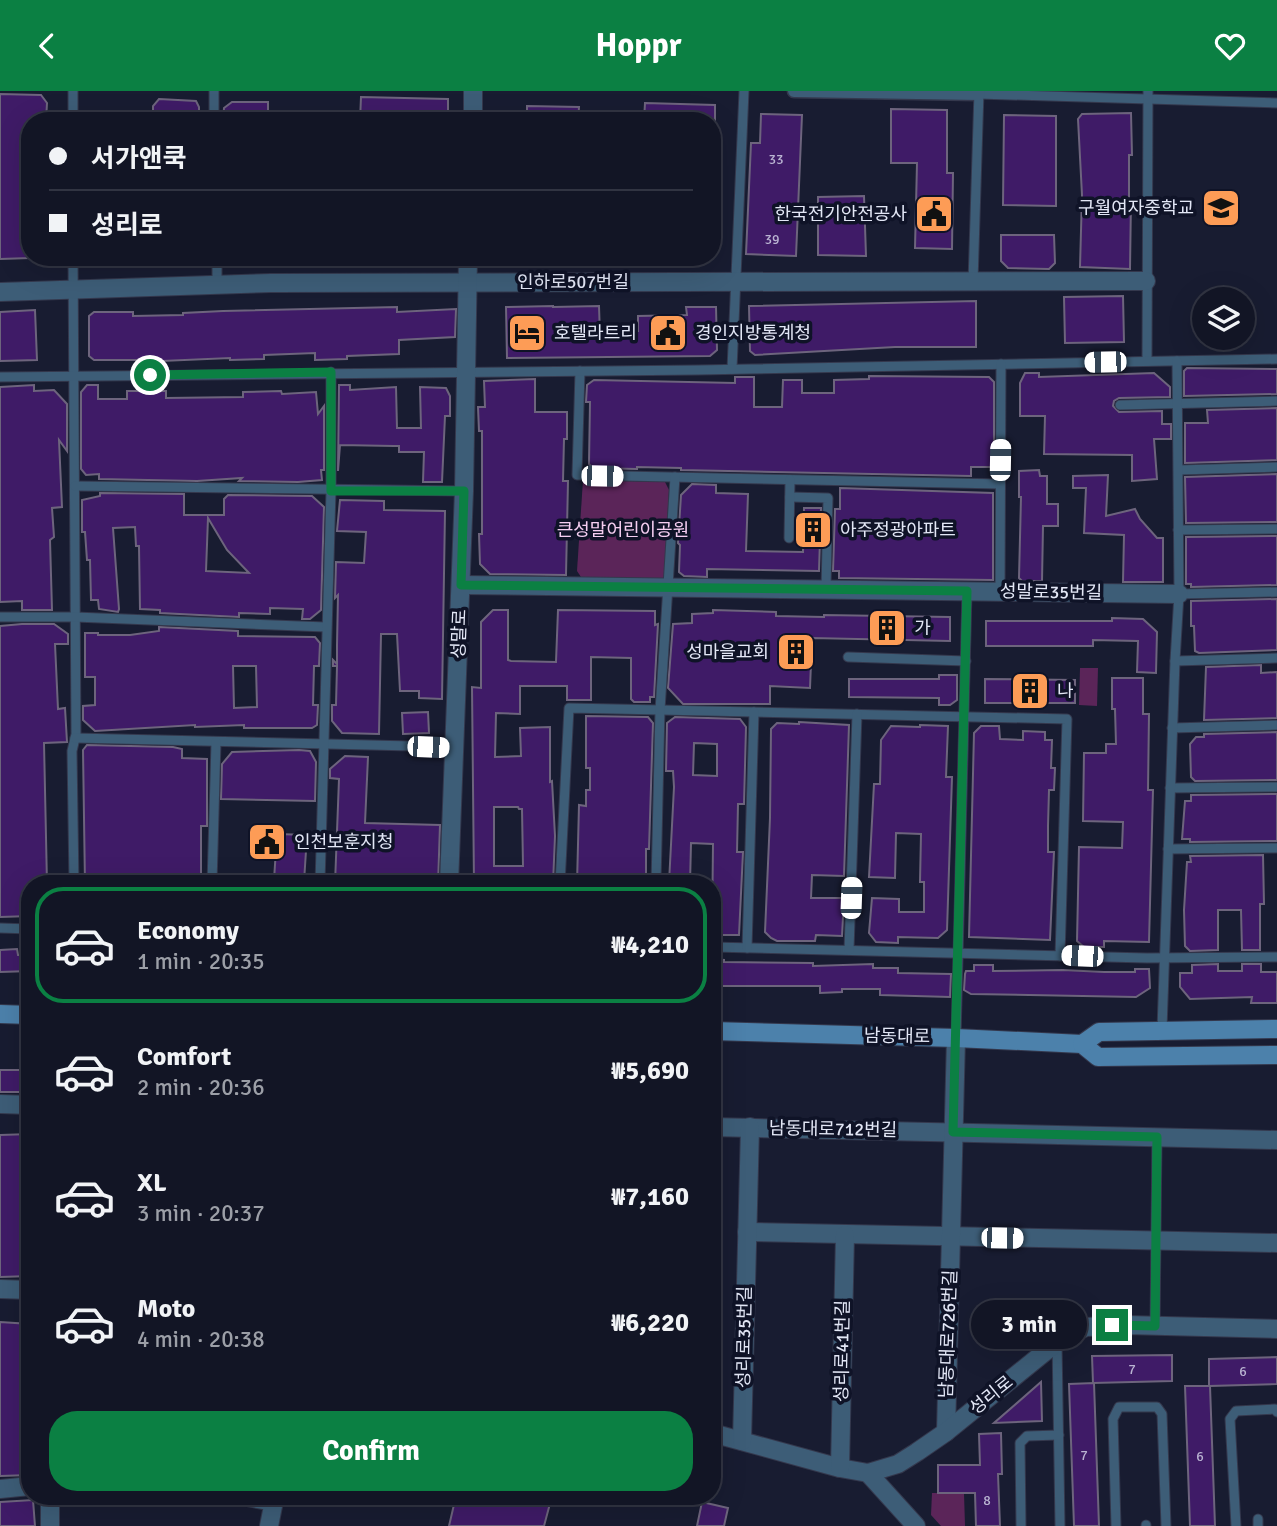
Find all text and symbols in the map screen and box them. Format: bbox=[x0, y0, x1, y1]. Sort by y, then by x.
text: Hoppr bbox=[596, 26, 681, 65]
icon: back bbox=[28, 27, 66, 65]
icon: heart bbox=[1211, 27, 1249, 65]
text: 서가앤쿡 bbox=[91, 143, 187, 175]
house number: 33 bbox=[768, 151, 784, 168]
school or university icon: 구월여자중학교 bbox=[1200, 187, 1242, 229]
public building icon: 한국전기안전공사 bbox=[913, 193, 955, 235]
place label: 구월여자중학교 bbox=[1078, 197, 1194, 219]
place label: 한국전기안전공사 bbox=[775, 203, 907, 225]
text: 성리로 bbox=[91, 210, 163, 242]
house number: 39 bbox=[764, 231, 780, 248]
street label: 인하로507번길 bbox=[517, 271, 629, 293]
map controls bbox=[1192, 287, 1255, 350]
button: layers bbox=[1192, 287, 1255, 350]
hotel icon: 호텔라트리 bbox=[506, 312, 548, 354]
public building icon: 경인지방통계청 bbox=[647, 312, 689, 354]
place label: 호텔라트리 bbox=[554, 322, 637, 344]
place label: 경인지방통계청 bbox=[695, 322, 811, 344]
car bbox=[1084, 351, 1127, 373]
route start bbox=[134, 359, 166, 391]
car bbox=[990, 439, 1011, 481]
car bbox=[581, 465, 624, 487]
building icon: 아주정광아파트 bbox=[792, 509, 834, 551]
park label: 큰성말어린이공원 bbox=[557, 519, 689, 541]
place label: 아주정광아파트 bbox=[840, 519, 956, 541]
street label: 성말로35번길 bbox=[1000, 580, 1102, 604]
building icon: 가 bbox=[866, 607, 908, 649]
street label: 성말로 bbox=[447, 609, 471, 659]
place label: 가 bbox=[914, 617, 931, 639]
building icon: 성마을교회 bbox=[775, 631, 817, 673]
place label: 성마을교회 bbox=[686, 641, 769, 663]
building icon: 나 bbox=[1009, 670, 1051, 712]
place label: 나 bbox=[1057, 680, 1074, 702]
car bbox=[407, 736, 450, 758]
public building icon: 인천보훈지청 bbox=[246, 821, 288, 863]
place label: 인천보훈지청 bbox=[294, 831, 393, 853]
car bbox=[840, 877, 863, 919]
icon: car bbox=[53, 914, 116, 977]
text: Economy bbox=[137, 915, 239, 947]
text: ₩4,210 bbox=[611, 929, 689, 961]
car bbox=[1061, 945, 1104, 967]
text: 1 min · 20:35 bbox=[137, 947, 265, 976]
street label: 남동대로 bbox=[864, 1024, 930, 1048]
icon: car bbox=[53, 1040, 116, 1103]
text: Comfort bbox=[137, 1041, 231, 1073]
text: ₩5,690 bbox=[611, 1055, 689, 1087]
text: 2 min · 20:36 bbox=[137, 1073, 265, 1102]
street label: 남동대로712번길 bbox=[769, 1117, 897, 1141]
icon: car bbox=[53, 1166, 116, 1229]
text: XL bbox=[137, 1167, 167, 1199]
text: ₩7,160 bbox=[611, 1181, 689, 1213]
text: 3 min · 20:37 bbox=[137, 1199, 265, 1228]
car bbox=[981, 1227, 1024, 1249]
street label: 남동대로726번길 bbox=[935, 1269, 961, 1399]
street label: 성리로35번길 bbox=[732, 1286, 756, 1388]
icon: car bbox=[53, 1292, 116, 1355]
text: Moto bbox=[137, 1293, 195, 1325]
street label: 성리로41번길 bbox=[830, 1300, 854, 1402]
callout: 3 min bbox=[972, 1301, 1088, 1349]
text: ₩6,220 bbox=[611, 1307, 689, 1339]
route end bbox=[1096, 1309, 1128, 1341]
text: 3 min bbox=[1001, 1310, 1057, 1339]
text: 4 min · 20:38 bbox=[137, 1325, 265, 1354]
house number: 7 bbox=[1128, 1361, 1136, 1378]
house number: 6 bbox=[1239, 1363, 1247, 1380]
street label: 성리로 bbox=[965, 1371, 1017, 1419]
button: Confirm bbox=[49, 1411, 693, 1491]
house number: 7 bbox=[1080, 1447, 1088, 1464]
house number: 6 bbox=[1196, 1448, 1204, 1465]
house number: 8 bbox=[983, 1492, 991, 1509]

